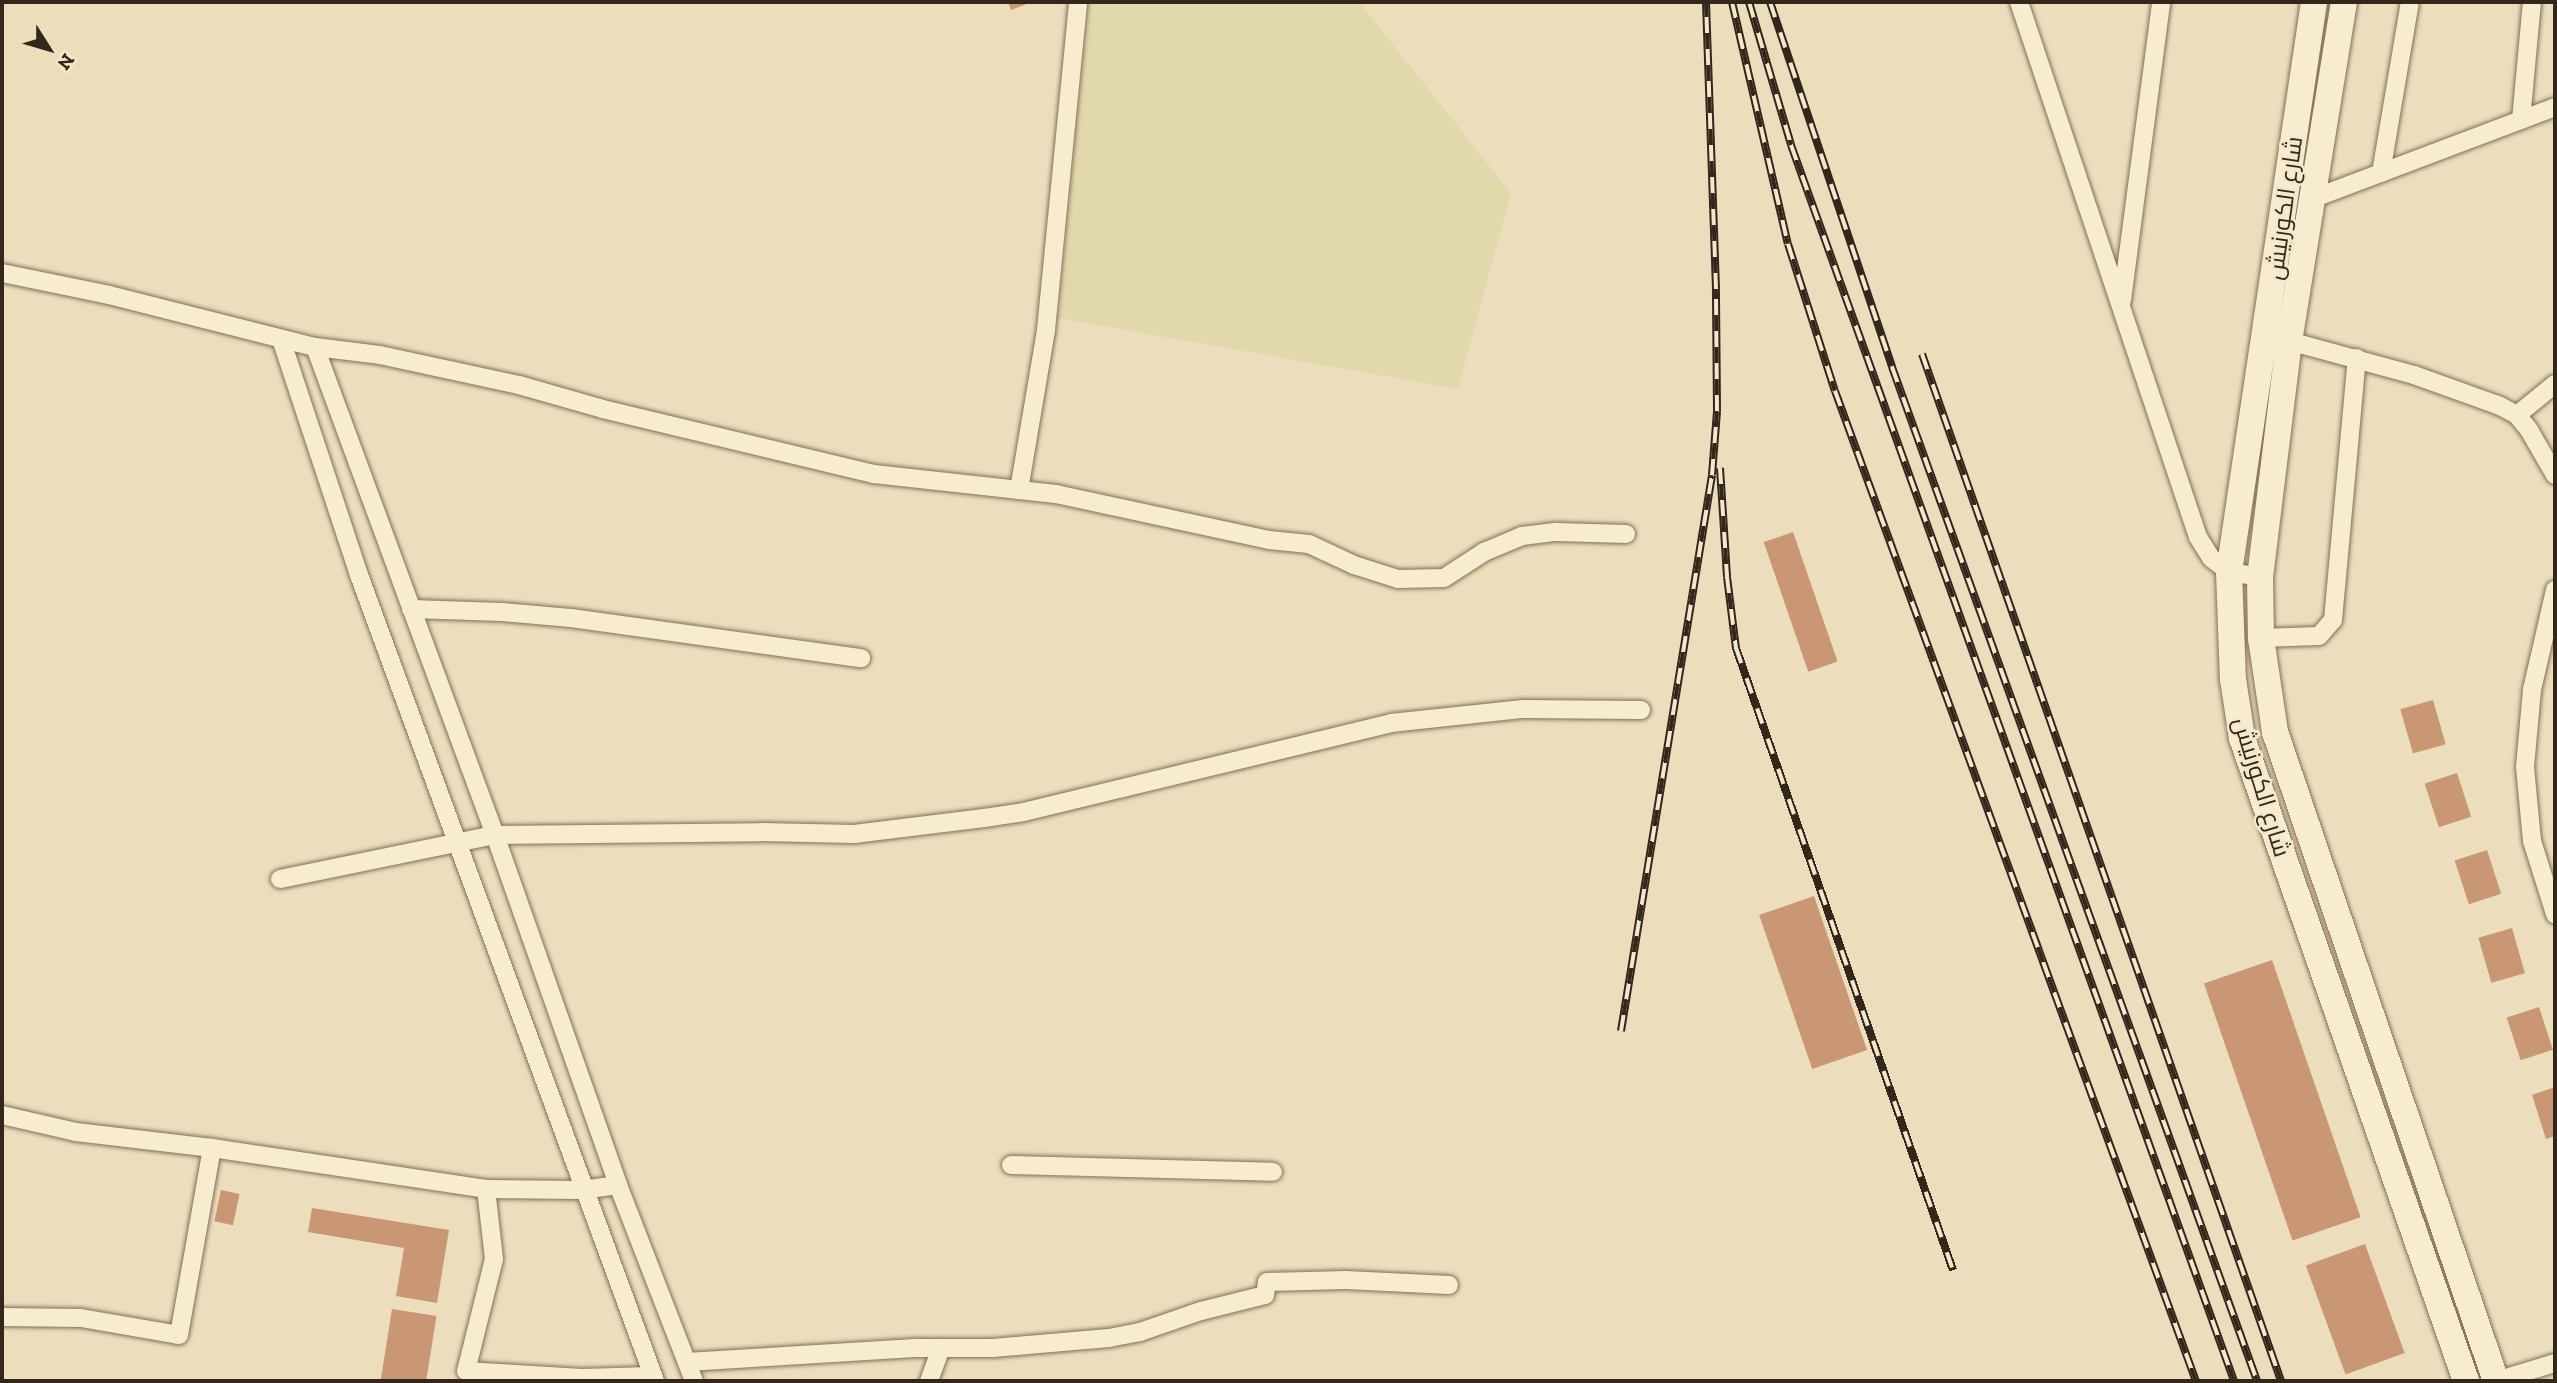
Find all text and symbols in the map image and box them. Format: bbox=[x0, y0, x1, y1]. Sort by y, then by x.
north arrow bbox=[14, 14, 84, 84]
text: N bbox=[53, 49, 80, 75]
street label: شارع الكورنيش bbox=[2260, 135, 2308, 281]
street label: شارع الكورنيش bbox=[2227, 714, 2297, 860]

